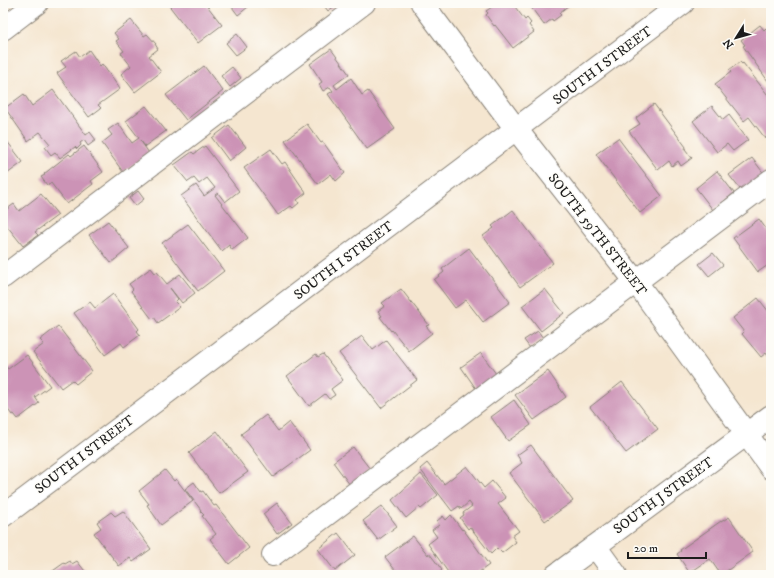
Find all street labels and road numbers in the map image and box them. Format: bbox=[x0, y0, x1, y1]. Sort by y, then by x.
street label: SOUTH I STREET bbox=[549, 22, 656, 109]
street label: SOUTH 59TH STREET bbox=[544, 170, 651, 300]
street label: SOUTH I STREET bbox=[290, 217, 397, 304]
street label: SOUTH I STREET bbox=[31, 411, 138, 498]
street label: SOUTH J STREET bbox=[610, 453, 718, 538]

